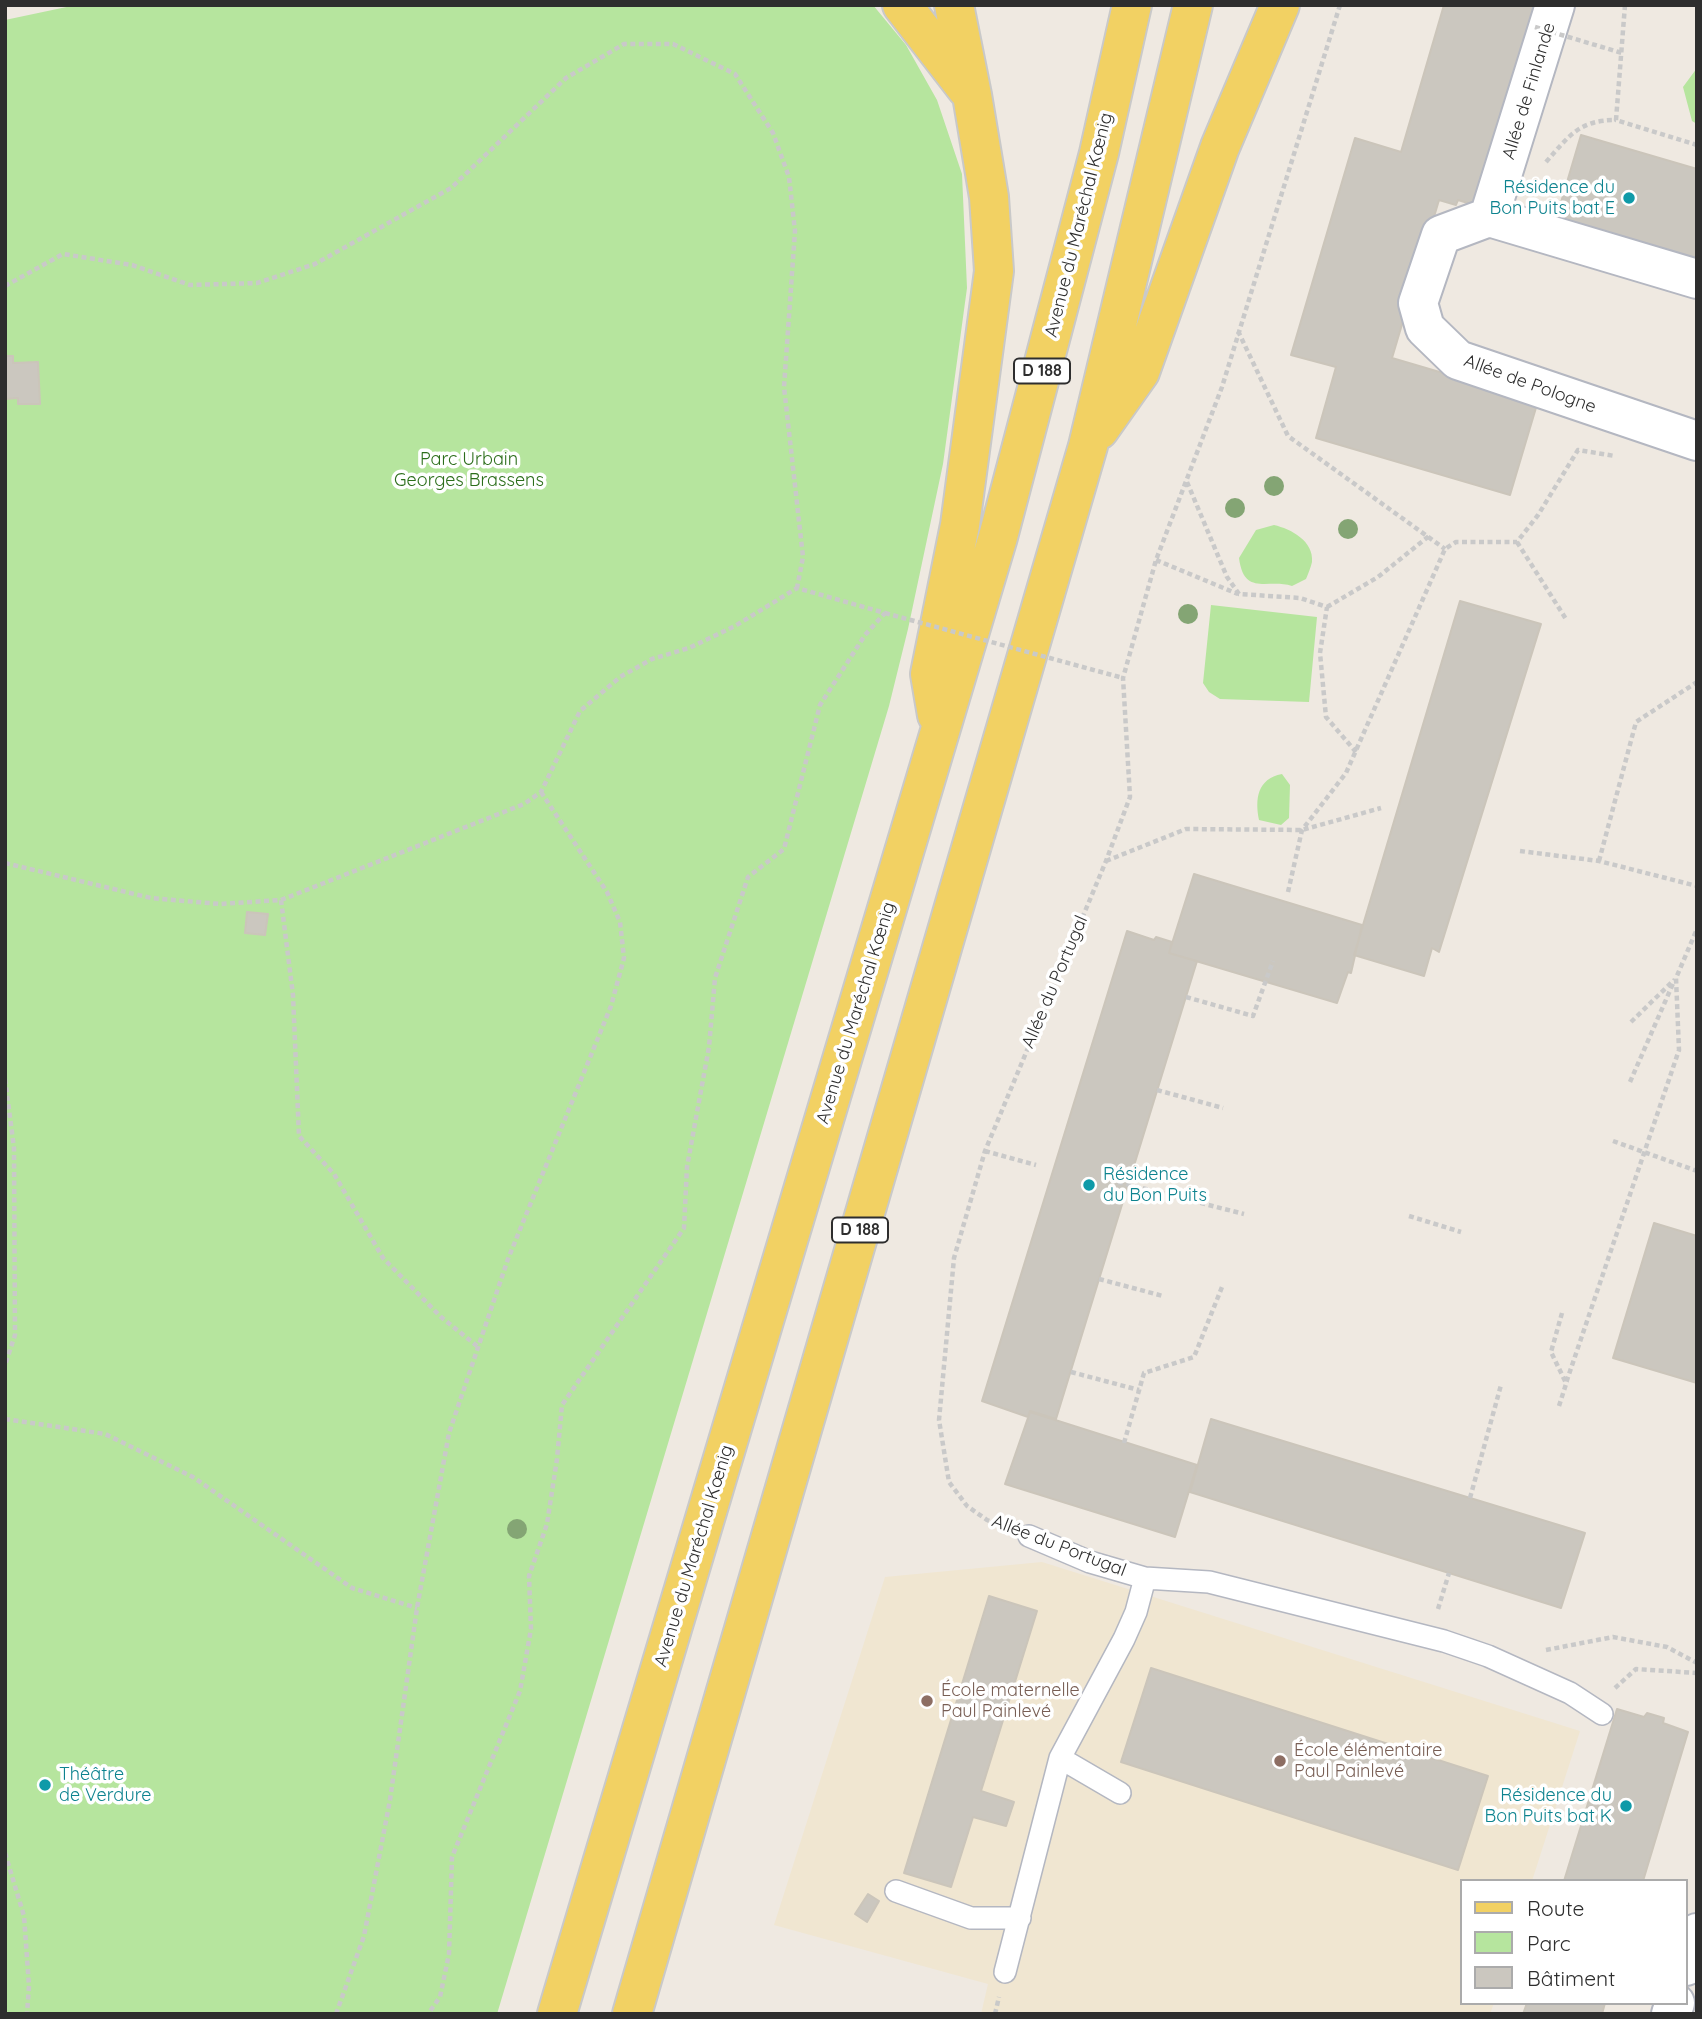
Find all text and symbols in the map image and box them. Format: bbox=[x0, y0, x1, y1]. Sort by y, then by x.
street label: Allée de Finlande bbox=[1498, 20, 1560, 162]
street label: Avenue du Maréchal Kœnig bbox=[1041, 110, 1117, 340]
place label: Résidence du Bon Puits bat E bbox=[1490, 177, 1615, 220]
marker: Résidence du Bon Puits bat E bbox=[1621, 190, 1637, 206]
street label: Allée de Pologne bbox=[1461, 350, 1599, 418]
road number: D 188 bbox=[1014, 358, 1070, 384]
park label: Parc Urbain Georges Brassens bbox=[394, 449, 544, 491]
street label: Avenue du Maréchal Kœnig bbox=[812, 900, 900, 1126]
street label: Allée du Portugal bbox=[1017, 912, 1093, 1052]
place label: Résidence du Bon Puits bbox=[1103, 1164, 1207, 1206]
marker: Résidence du Bon Puits bbox=[1081, 1177, 1097, 1193]
road number: D 188 bbox=[832, 1218, 888, 1242]
street label: Avenue du Maréchal Kœnig bbox=[650, 1443, 738, 1669]
street label: Allée du Portugal bbox=[989, 1510, 1129, 1582]
place label: École maternelle Paul Painlevé bbox=[941, 1680, 1080, 1722]
marker: École maternelle Paul Painlevé bbox=[919, 1693, 935, 1709]
place label: École élémentaire Paul Painlevé bbox=[1294, 1740, 1442, 1782]
marker: École élémentaire Paul Painlevé bbox=[1272, 1753, 1288, 1769]
place label: Théâtre de Verdure bbox=[59, 1764, 151, 1806]
marker: Théâtre de Verdure bbox=[37, 1777, 53, 1793]
place label: Résidence du Bon Puits bat K bbox=[1485, 1785, 1612, 1828]
marker: Résidence du Bon Puits bat K bbox=[1618, 1798, 1634, 1814]
legend bbox=[1460, 1879, 1688, 2005]
text: Route bbox=[1527, 1895, 1584, 1921]
text: Parc bbox=[1527, 1930, 1571, 1956]
text: Bâtiment bbox=[1527, 1965, 1615, 1991]

